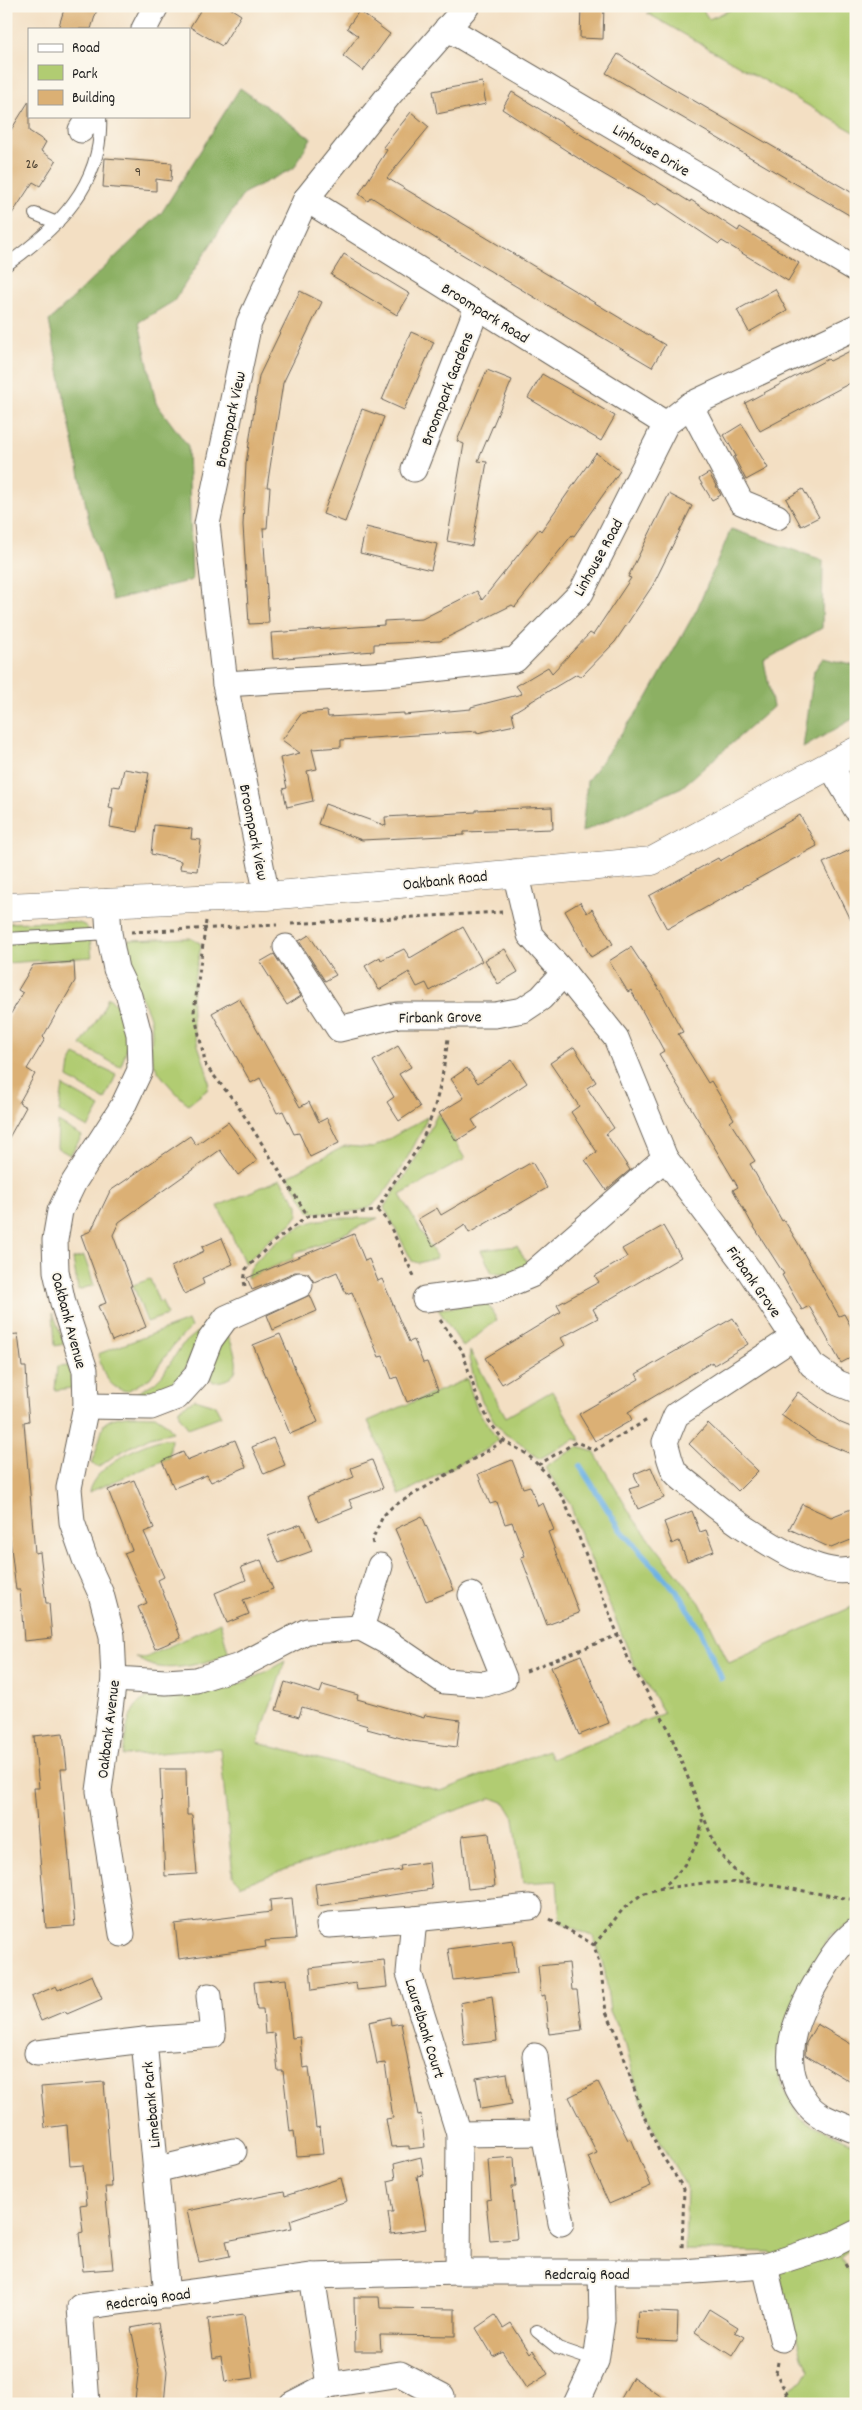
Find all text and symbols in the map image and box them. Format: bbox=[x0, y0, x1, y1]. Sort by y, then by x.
legend bbox=[28, 28, 190, 118]
text: Road bbox=[72, 38, 100, 60]
text: Park bbox=[72, 64, 98, 86]
text: Building bbox=[72, 88, 115, 110]
street label: Linhouse Drive bbox=[608, 119, 694, 183]
house number: 26 bbox=[26, 155, 39, 175]
house number: 9 bbox=[135, 163, 141, 183]
street label: Broompark Road bbox=[436, 278, 533, 350]
street label: Broompark Gardens bbox=[416, 329, 481, 449]
street label: Broompark View bbox=[210, 369, 253, 470]
street label: Linhouse Road bbox=[568, 515, 630, 601]
street label: Broompark View bbox=[232, 782, 273, 883]
street label: Oakbank Road bbox=[402, 866, 489, 897]
street label: Firbank Grove bbox=[398, 1006, 482, 1031]
street label: Firbank Grove bbox=[720, 1242, 786, 1323]
street label: Oakbank Avenue bbox=[44, 1270, 92, 1371]
street label: Oakbank Avenue bbox=[92, 1679, 127, 1780]
street label: Laurelbank Court bbox=[397, 1976, 450, 2082]
street label: Limebank Park bbox=[137, 2061, 168, 2149]
street label: Redcraig Road bbox=[544, 2264, 630, 2287]
street label: Redcraig Road bbox=[104, 2283, 192, 2318]

